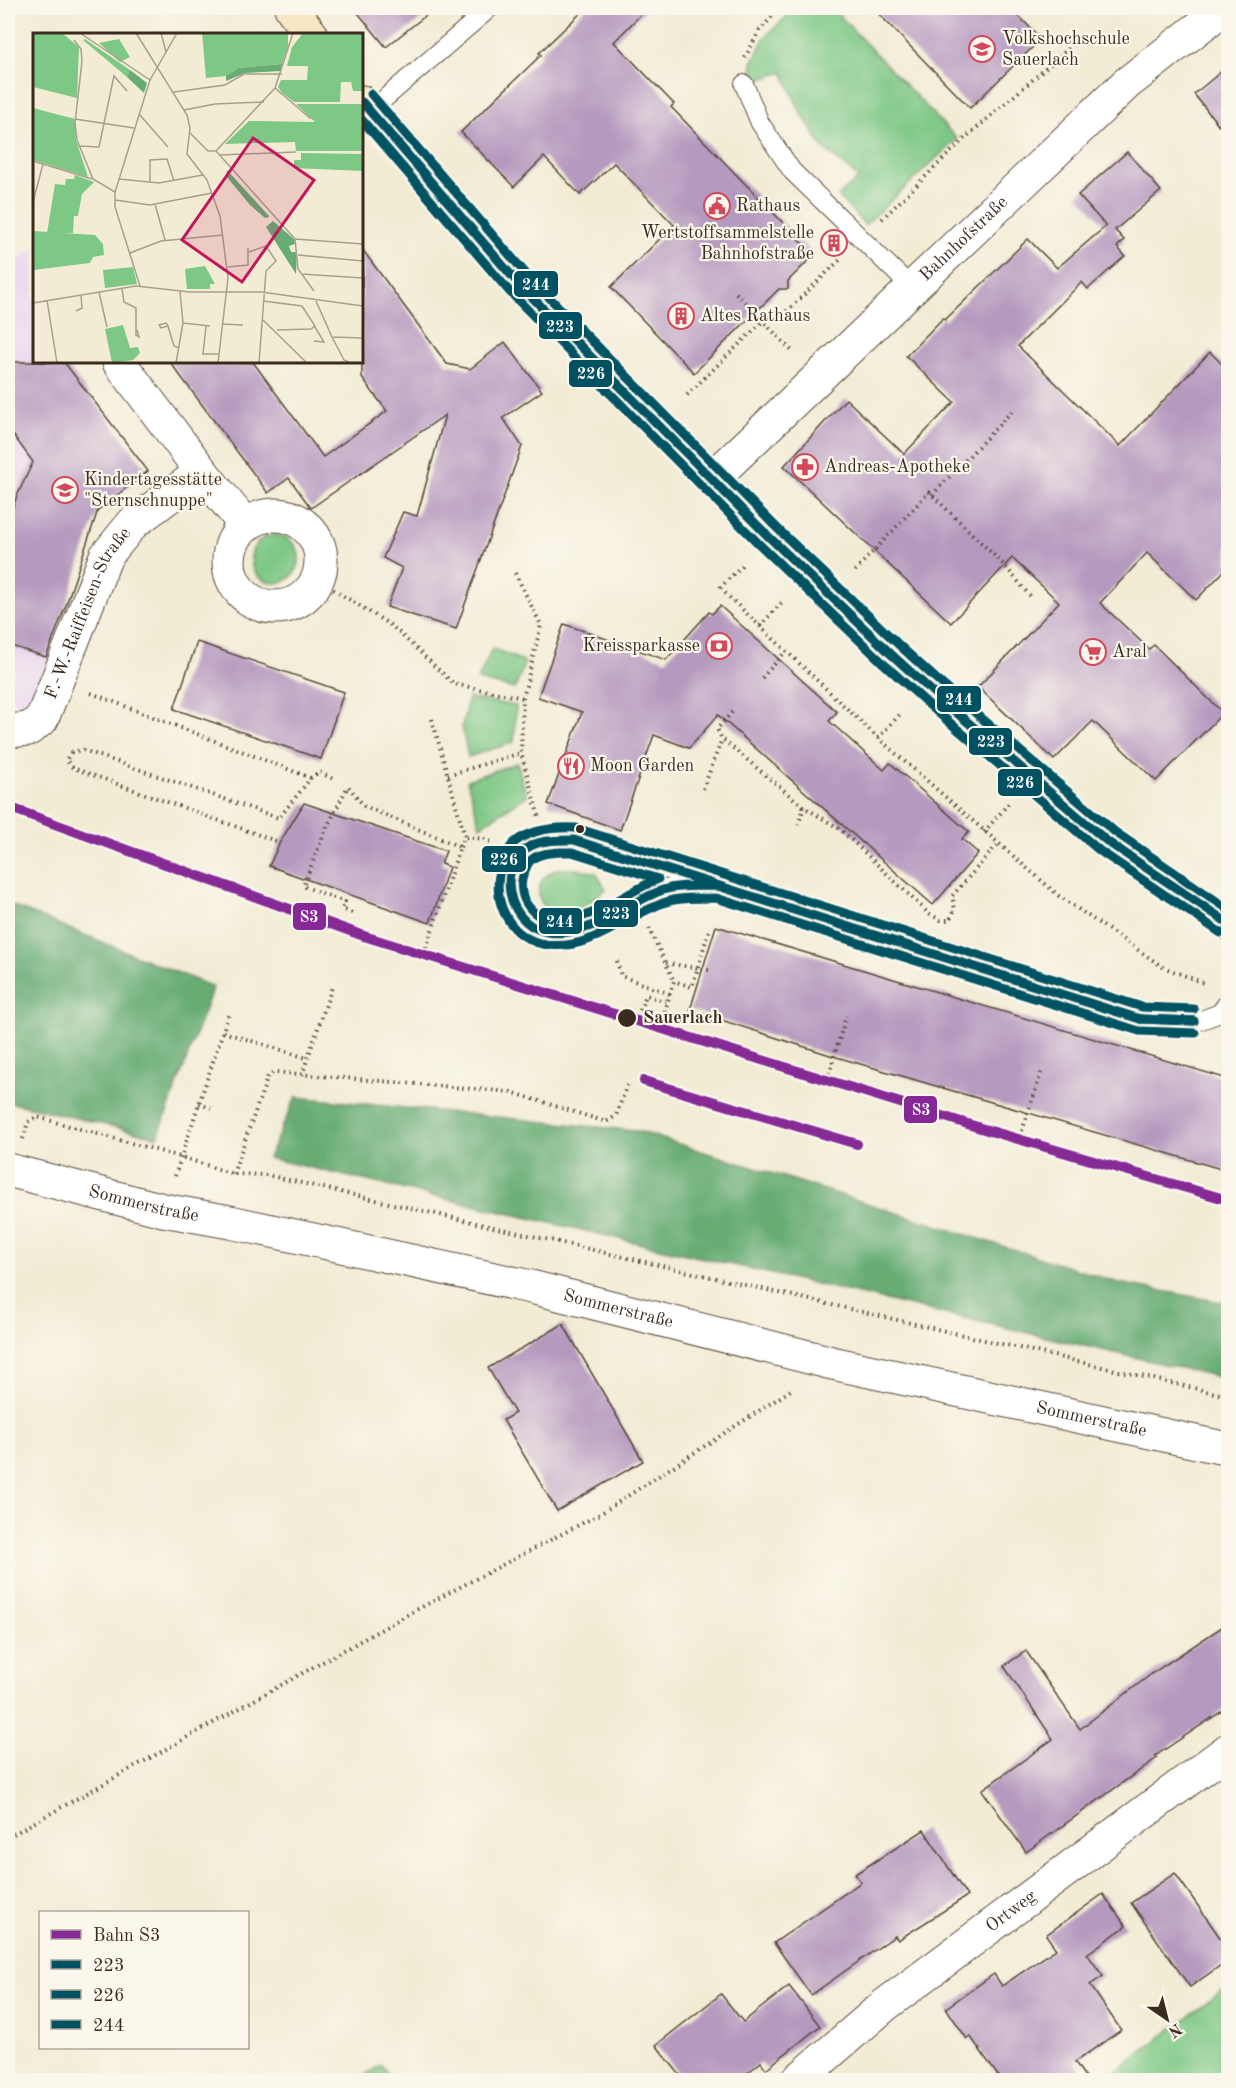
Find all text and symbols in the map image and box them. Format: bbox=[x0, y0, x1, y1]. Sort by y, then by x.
place label: Volkshochschule Sauerlach bbox=[1002, 30, 1130, 69]
inset map bbox=[33, 33, 363, 363]
school or university icon: Volkshochschule Sauerlach bbox=[967, 34, 997, 64]
public building icon: Rathaus bbox=[702, 191, 732, 221]
street label: Bahnhofstraße bbox=[916, 193, 1011, 285]
place label: Rathaus bbox=[736, 197, 800, 215]
place label: Wertstoffsammelstelle Bahnhofstraße bbox=[641, 224, 814, 263]
building icon: Wertstoffsammelstelle Bahnhofstraße bbox=[819, 228, 849, 258]
line badge: 244 bbox=[513, 270, 559, 298]
text: 244 bbox=[522, 278, 550, 294]
building icon: Altes Rathaus bbox=[666, 301, 696, 331]
place label: Altes Rathaus bbox=[700, 307, 810, 325]
line badge: 223 bbox=[538, 311, 583, 340]
text: 223 bbox=[546, 320, 574, 336]
line badge: 226 bbox=[568, 359, 613, 388]
text: 226 bbox=[577, 367, 605, 383]
pharmacy icon: Andreas-Apotheke bbox=[790, 452, 820, 482]
place label: Andreas-Apotheke bbox=[824, 458, 970, 476]
place label: Kindertagesstätte "Sternschnuppe" bbox=[84, 471, 222, 510]
school or university icon: Kindertagesstätte "Sternschnuppe" bbox=[50, 475, 80, 505]
street label: F.-W.-Raiffeisen-Straße bbox=[42, 524, 134, 702]
bank icon: Kreissparkasse bbox=[704, 631, 734, 661]
place label: Kreissparkasse bbox=[582, 637, 700, 655]
supermarket icon: Aral bbox=[1078, 637, 1108, 667]
place label: Aral bbox=[1112, 643, 1147, 661]
line badge: 244 bbox=[936, 685, 982, 713]
text: 244 bbox=[945, 693, 973, 709]
line badge: 223 bbox=[968, 727, 1013, 756]
text: 223 bbox=[977, 735, 1005, 751]
restaurant icon: Moon Garden bbox=[556, 751, 586, 781]
place label: Moon Garden bbox=[590, 757, 695, 775]
line badge: 226 bbox=[997, 768, 1043, 797]
text: 226 bbox=[1006, 776, 1034, 792]
unlabelled marker bbox=[574, 823, 586, 835]
line badge: 226 bbox=[481, 845, 527, 873]
text: 226 bbox=[490, 853, 518, 869]
line badge: 223 bbox=[593, 899, 639, 928]
line badge: S3 bbox=[292, 902, 327, 931]
line badge: 244 bbox=[538, 907, 583, 935]
text: 223 bbox=[602, 907, 630, 923]
text: S3 bbox=[299, 910, 319, 926]
text: 244 bbox=[546, 915, 574, 931]
marker: Sauerlach bbox=[616, 1007, 638, 1029]
place label: Sauerlach bbox=[643, 1009, 723, 1027]
line badge: S3 bbox=[903, 1095, 938, 1124]
text: S3 bbox=[911, 1103, 931, 1119]
street label: Sommerstraße bbox=[87, 1182, 200, 1225]
street label: Sommerstraße bbox=[561, 1287, 675, 1332]
street label: Sommerstraße bbox=[1035, 1399, 1148, 1440]
street label: Ortweg bbox=[983, 1887, 1040, 1936]
legend bbox=[39, 1911, 249, 2049]
text: Bahn S3 bbox=[93, 1927, 160, 1945]
text: 223 bbox=[93, 1957, 124, 1975]
text: 226 bbox=[93, 1987, 124, 2005]
north arrow bbox=[1137, 1989, 1197, 2049]
text: 244 bbox=[93, 2017, 124, 2035]
text: N bbox=[1164, 2020, 1184, 2040]

